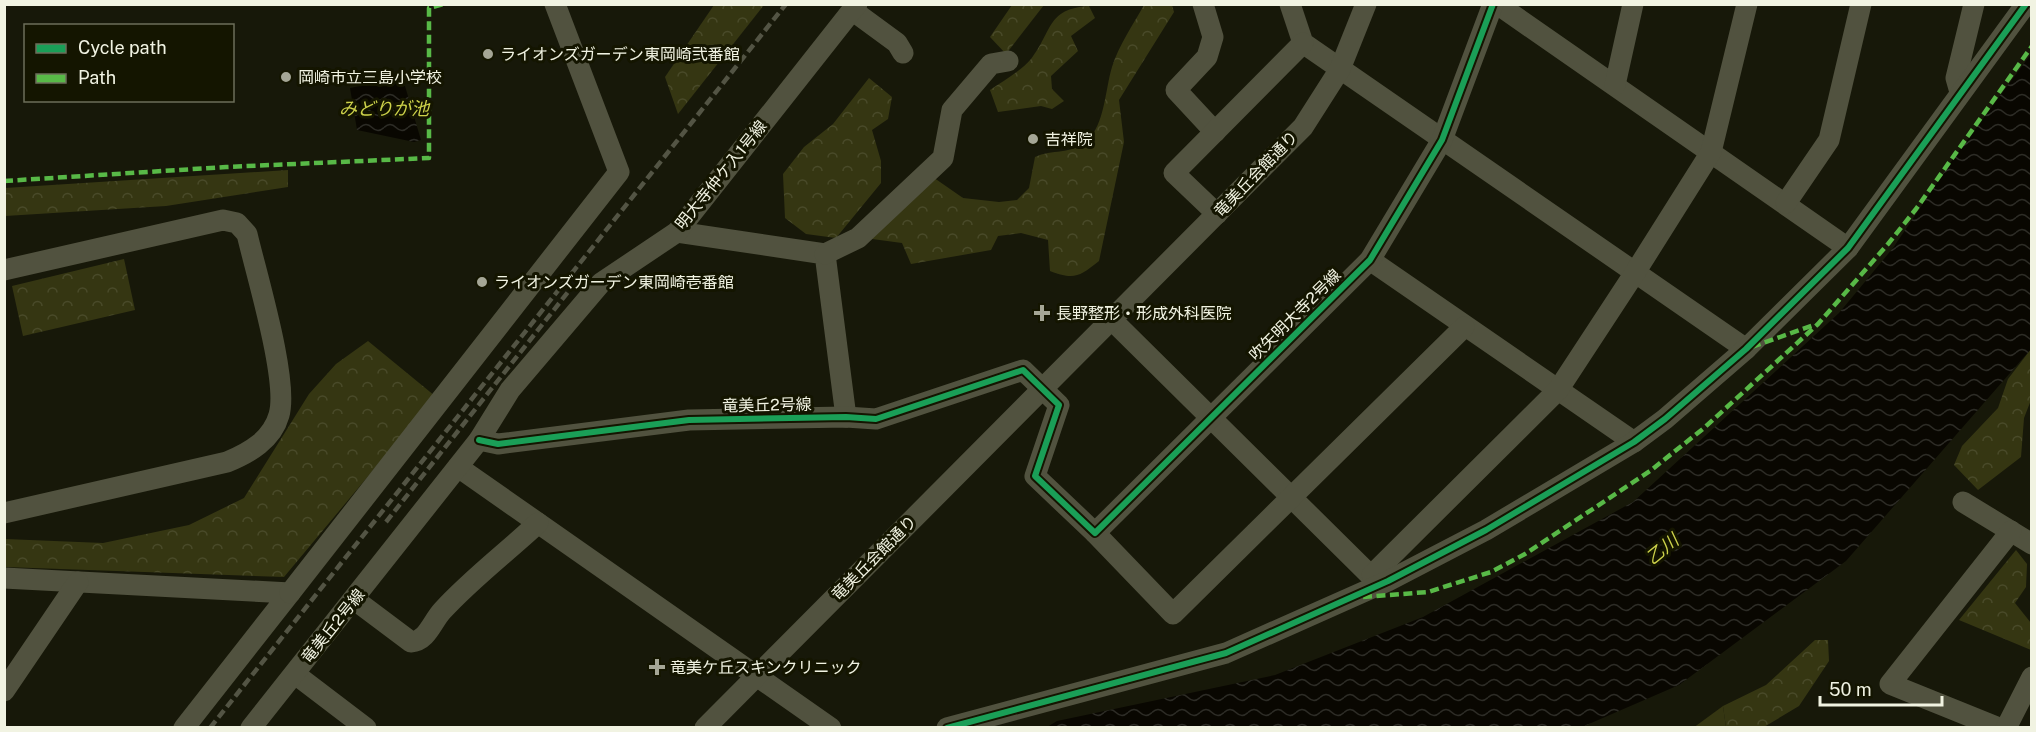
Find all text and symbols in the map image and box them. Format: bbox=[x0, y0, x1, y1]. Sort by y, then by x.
legend bbox=[24, 24, 234, 102]
text: Cycle path bbox=[78, 37, 167, 58]
place label: ライオンズガーデン東岡崎弐番館 bbox=[500, 45, 740, 64]
marker: ライオンズガーデン東岡崎弐番館 bbox=[481, 47, 495, 61]
text: Path bbox=[78, 67, 116, 88]
place label: 岡崎市立三島小学校 bbox=[298, 68, 442, 87]
marker: 岡崎市立三島小学校 bbox=[279, 70, 293, 84]
water label: みどりが池 bbox=[339, 98, 431, 119]
street label: 明大寺仲ケ入1号線 bbox=[671, 117, 771, 233]
street label: 竜美丘会館通り bbox=[1210, 127, 1302, 221]
place label: 吉祥院 bbox=[1045, 130, 1093, 149]
marker: 吉祥院 bbox=[1026, 132, 1040, 146]
street label: 吹矢明大寺2号線 bbox=[1245, 265, 1345, 365]
place label: ライオンズガーデン東岡崎壱番館 bbox=[494, 273, 734, 292]
marker: ライオンズガーデン東岡崎壱番館 bbox=[475, 275, 489, 289]
marker: 長野整形・形成外科医院 bbox=[1033, 304, 1051, 322]
place label: 長野整形・形成外科医院 bbox=[1056, 304, 1232, 323]
street label: 竜美丘2号線 bbox=[722, 395, 812, 415]
street label: 竜美丘会館通り bbox=[828, 512, 920, 604]
water label: 乙川 bbox=[1641, 528, 1684, 568]
street label: 竜美丘2号線 bbox=[297, 585, 369, 667]
marker: 竜美ケ丘スキンクリニック bbox=[648, 658, 666, 676]
place label: 竜美ケ丘スキンクリニック bbox=[670, 658, 862, 677]
scale bar bbox=[1820, 669, 1942, 707]
text: 50 m bbox=[1829, 679, 1872, 700]

